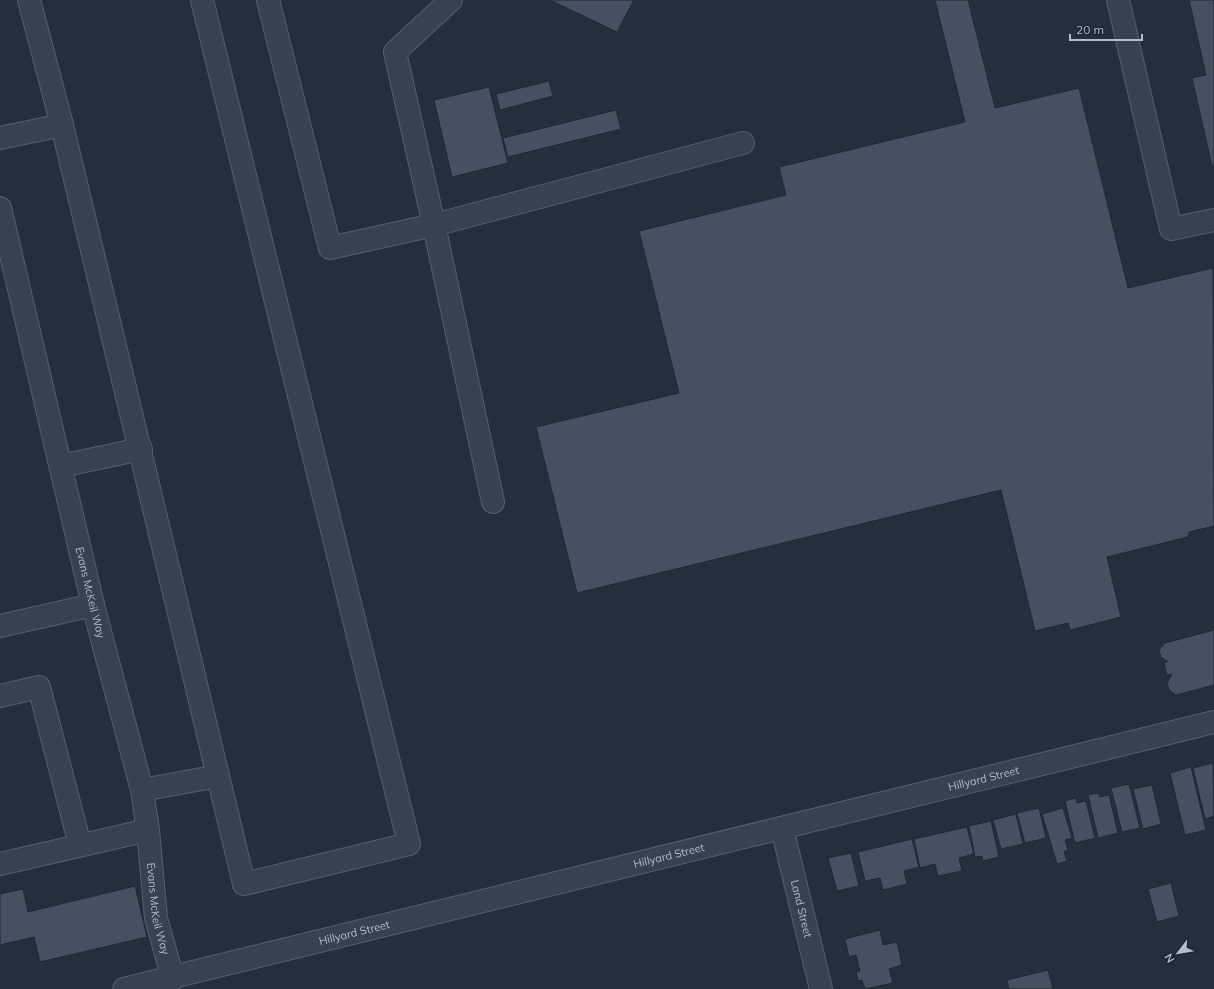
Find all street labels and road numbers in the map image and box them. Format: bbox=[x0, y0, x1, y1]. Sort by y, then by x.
street label: Evans McKeil Way bbox=[73, 546, 108, 640]
street label: Hillyard Street bbox=[947, 763, 1021, 794]
street label: Hillyard Street bbox=[632, 840, 706, 871]
street label: Evans McKeil Way bbox=[144, 862, 173, 956]
street label: Land Street bbox=[788, 878, 815, 939]
street label: Hillyard Street bbox=[317, 917, 391, 948]

